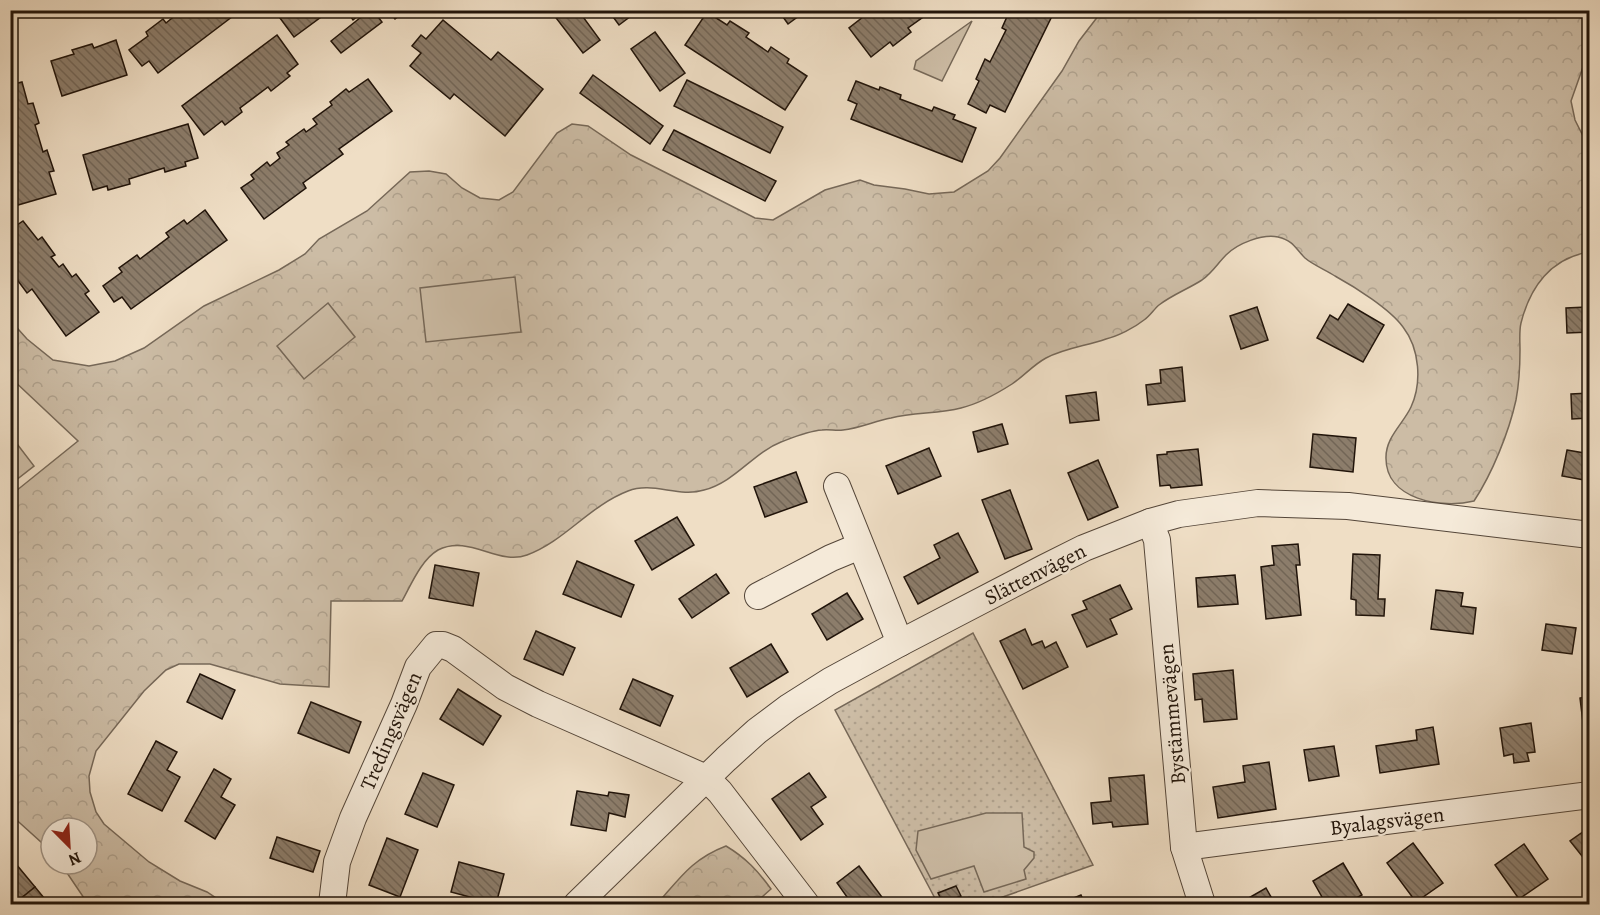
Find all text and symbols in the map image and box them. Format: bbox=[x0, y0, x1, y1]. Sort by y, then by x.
street label: Slättenvägen bbox=[979, 536, 1091, 612]
street label: Bystämmevägen bbox=[1152, 642, 1192, 786]
street label: Tredingsvägen bbox=[353, 668, 429, 794]
street label: Byalagsvägen bbox=[1328, 800, 1446, 842]
north arrow bbox=[39, 816, 99, 876]
text: N bbox=[65, 846, 84, 871]

